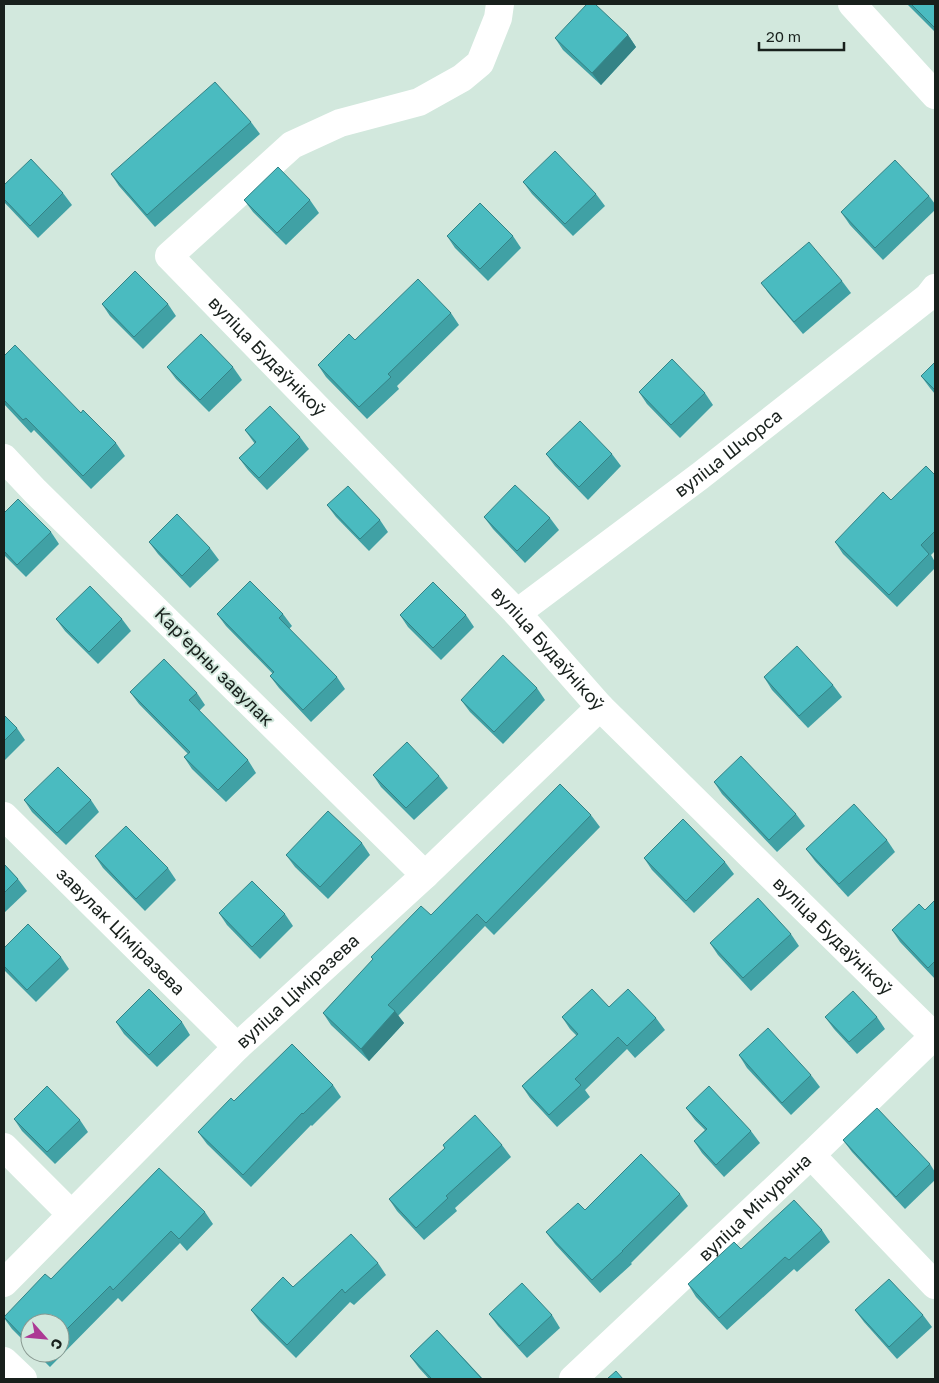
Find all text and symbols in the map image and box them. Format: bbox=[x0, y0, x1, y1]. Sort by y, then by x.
scale bar bbox=[759, 20, 844, 52]
text: 20 m bbox=[766, 27, 801, 45]
street label: вуліца Будаўнікоў bbox=[204, 291, 331, 421]
street label: вуліца Шчорса bbox=[670, 404, 786, 501]
street label: вуліца Будаўнікоў bbox=[487, 581, 610, 714]
street label: Карʼерны завулак bbox=[151, 602, 279, 730]
street label: завулак Ціміразева bbox=[52, 862, 190, 999]
street label: вуліца Будаўнікоў bbox=[769, 872, 898, 999]
street label: вуліца Ціміразева bbox=[231, 929, 363, 1052]
street label: вуліца Мічурына bbox=[693, 1149, 815, 1265]
north arrow bbox=[20, 1313, 70, 1363]
text: С bbox=[47, 1336, 67, 1352]

